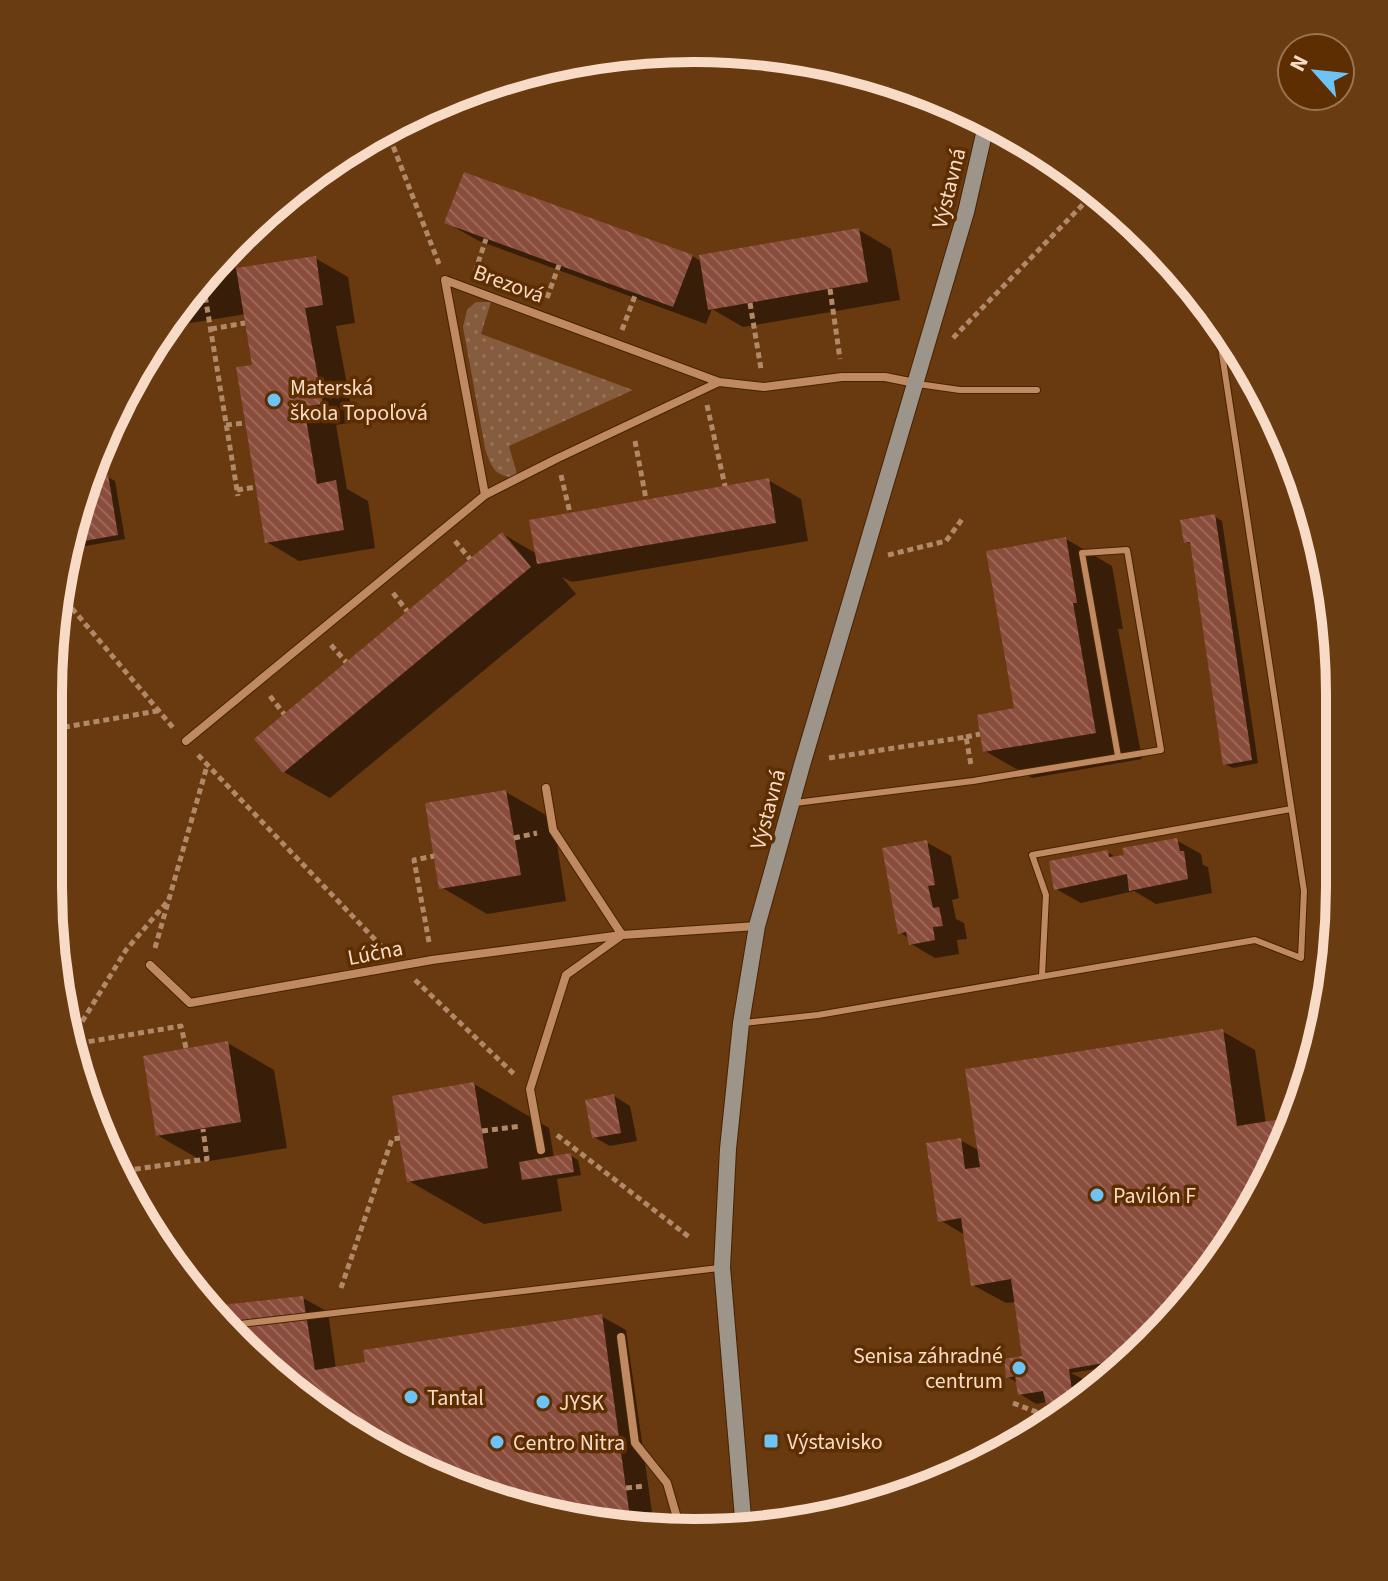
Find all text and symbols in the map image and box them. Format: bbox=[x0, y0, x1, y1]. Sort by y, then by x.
north arrow bbox=[1276, 32, 1356, 112]
text: N bbox=[1281, 50, 1317, 77]
street label: Výstavná bbox=[924, 145, 974, 232]
street label: Brezová bbox=[469, 256, 549, 311]
place label: Materská škola Topoľová bbox=[290, 372, 428, 429]
marker: Materská škola Topoľová bbox=[265, 391, 283, 409]
street label: Výstavná bbox=[742, 766, 794, 853]
street label: Lúčna bbox=[345, 932, 406, 974]
place label: Pavilón F bbox=[1113, 1180, 1196, 1212]
marker: Pavilón F bbox=[1088, 1186, 1106, 1204]
place label: Senisa záhradné centrum bbox=[853, 1340, 1003, 1397]
marker: Senisa záhradné centrum bbox=[1010, 1359, 1028, 1377]
place label: Tantal bbox=[427, 1382, 484, 1414]
place label: JYSK bbox=[559, 1387, 604, 1419]
marker: Tantal bbox=[402, 1388, 420, 1406]
marker: JYSK bbox=[534, 1393, 552, 1411]
place label: Výstavisko bbox=[787, 1426, 883, 1458]
place label: Centro Nitra bbox=[513, 1427, 625, 1459]
marker: Výstavisko bbox=[762, 1432, 780, 1450]
marker: Centro Nitra bbox=[488, 1433, 506, 1451]

